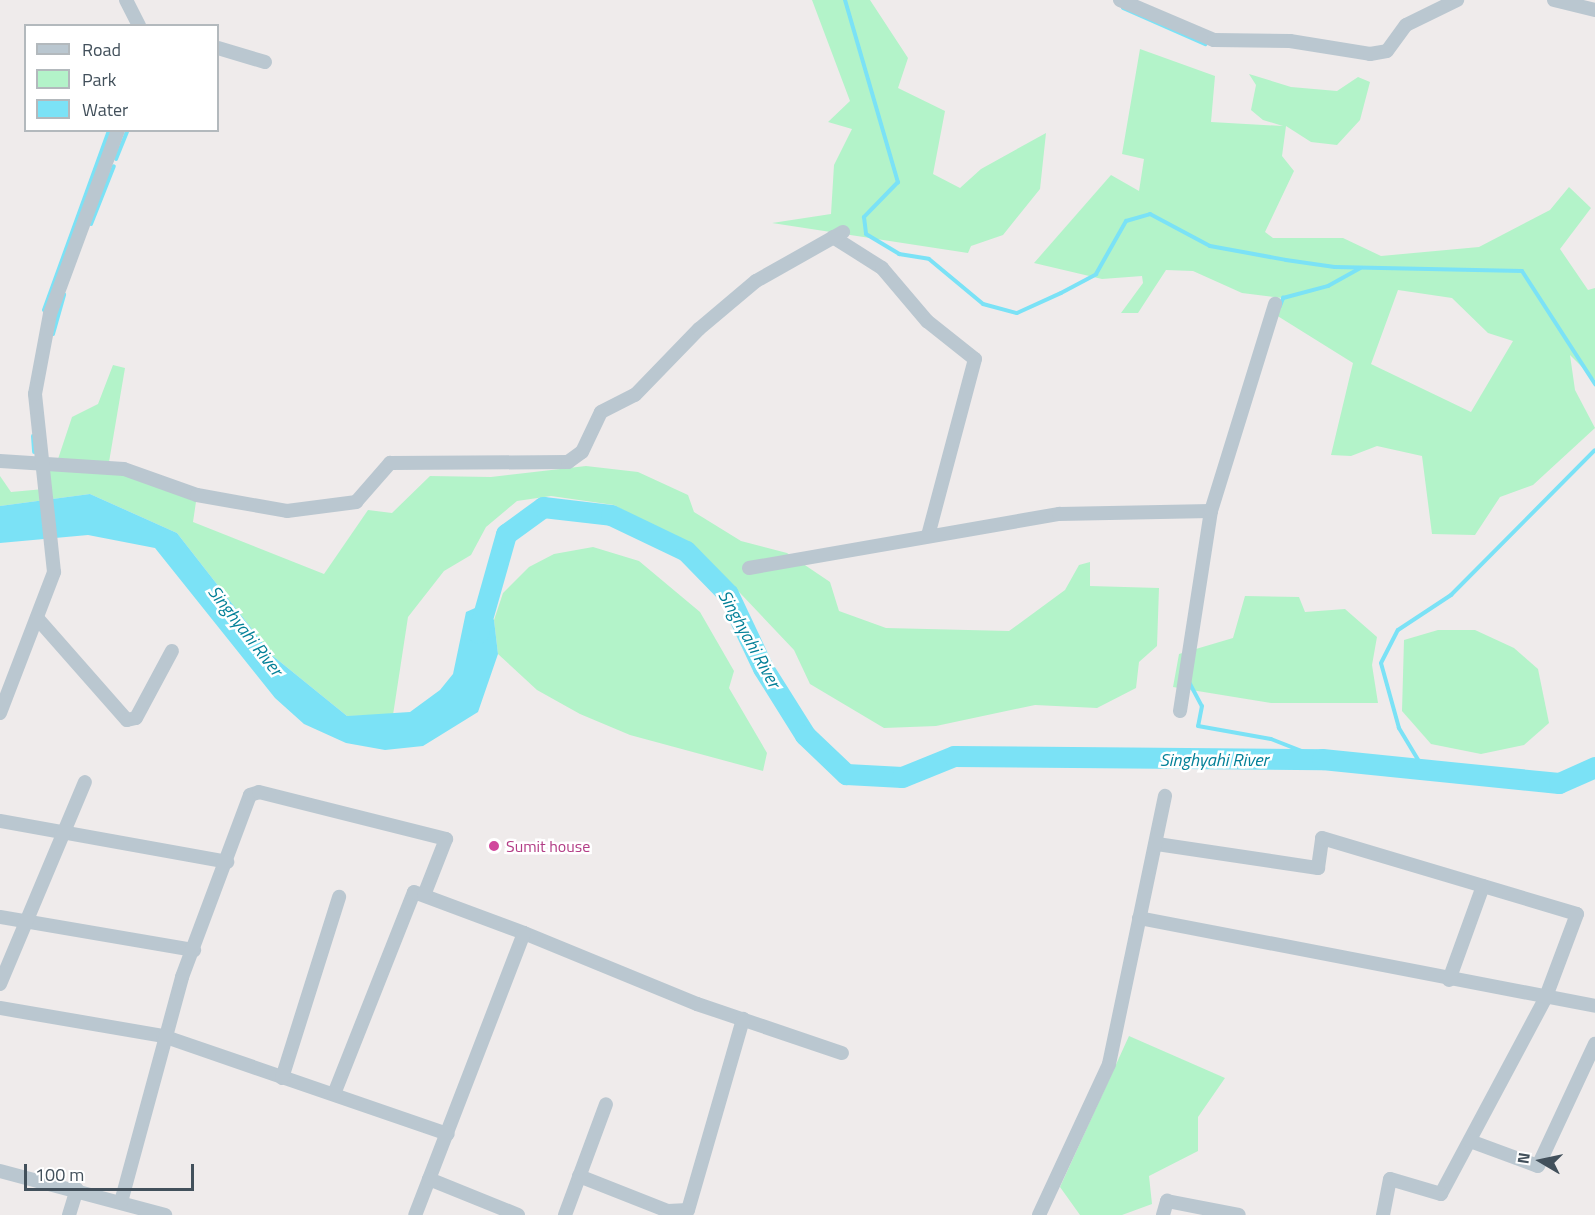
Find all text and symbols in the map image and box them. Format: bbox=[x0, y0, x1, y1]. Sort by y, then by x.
legend bbox=[24, 24, 219, 132]
text: Road bbox=[82, 36, 121, 63]
text: Park bbox=[82, 66, 116, 93]
text: Water bbox=[82, 96, 128, 123]
water label: Singhyahi River bbox=[203, 582, 287, 680]
water label: Singhyahi River bbox=[713, 586, 785, 692]
water label: Singhyahi River bbox=[1160, 749, 1268, 771]
place label: Sumit house bbox=[506, 836, 590, 856]
marker: Sumit house bbox=[487, 839, 501, 853]
north arrow bbox=[1511, 1131, 1571, 1191]
text: N bbox=[1511, 1151, 1536, 1166]
scale bar bbox=[27, 1152, 196, 1190]
text: 100 m bbox=[35, 1161, 84, 1188]

